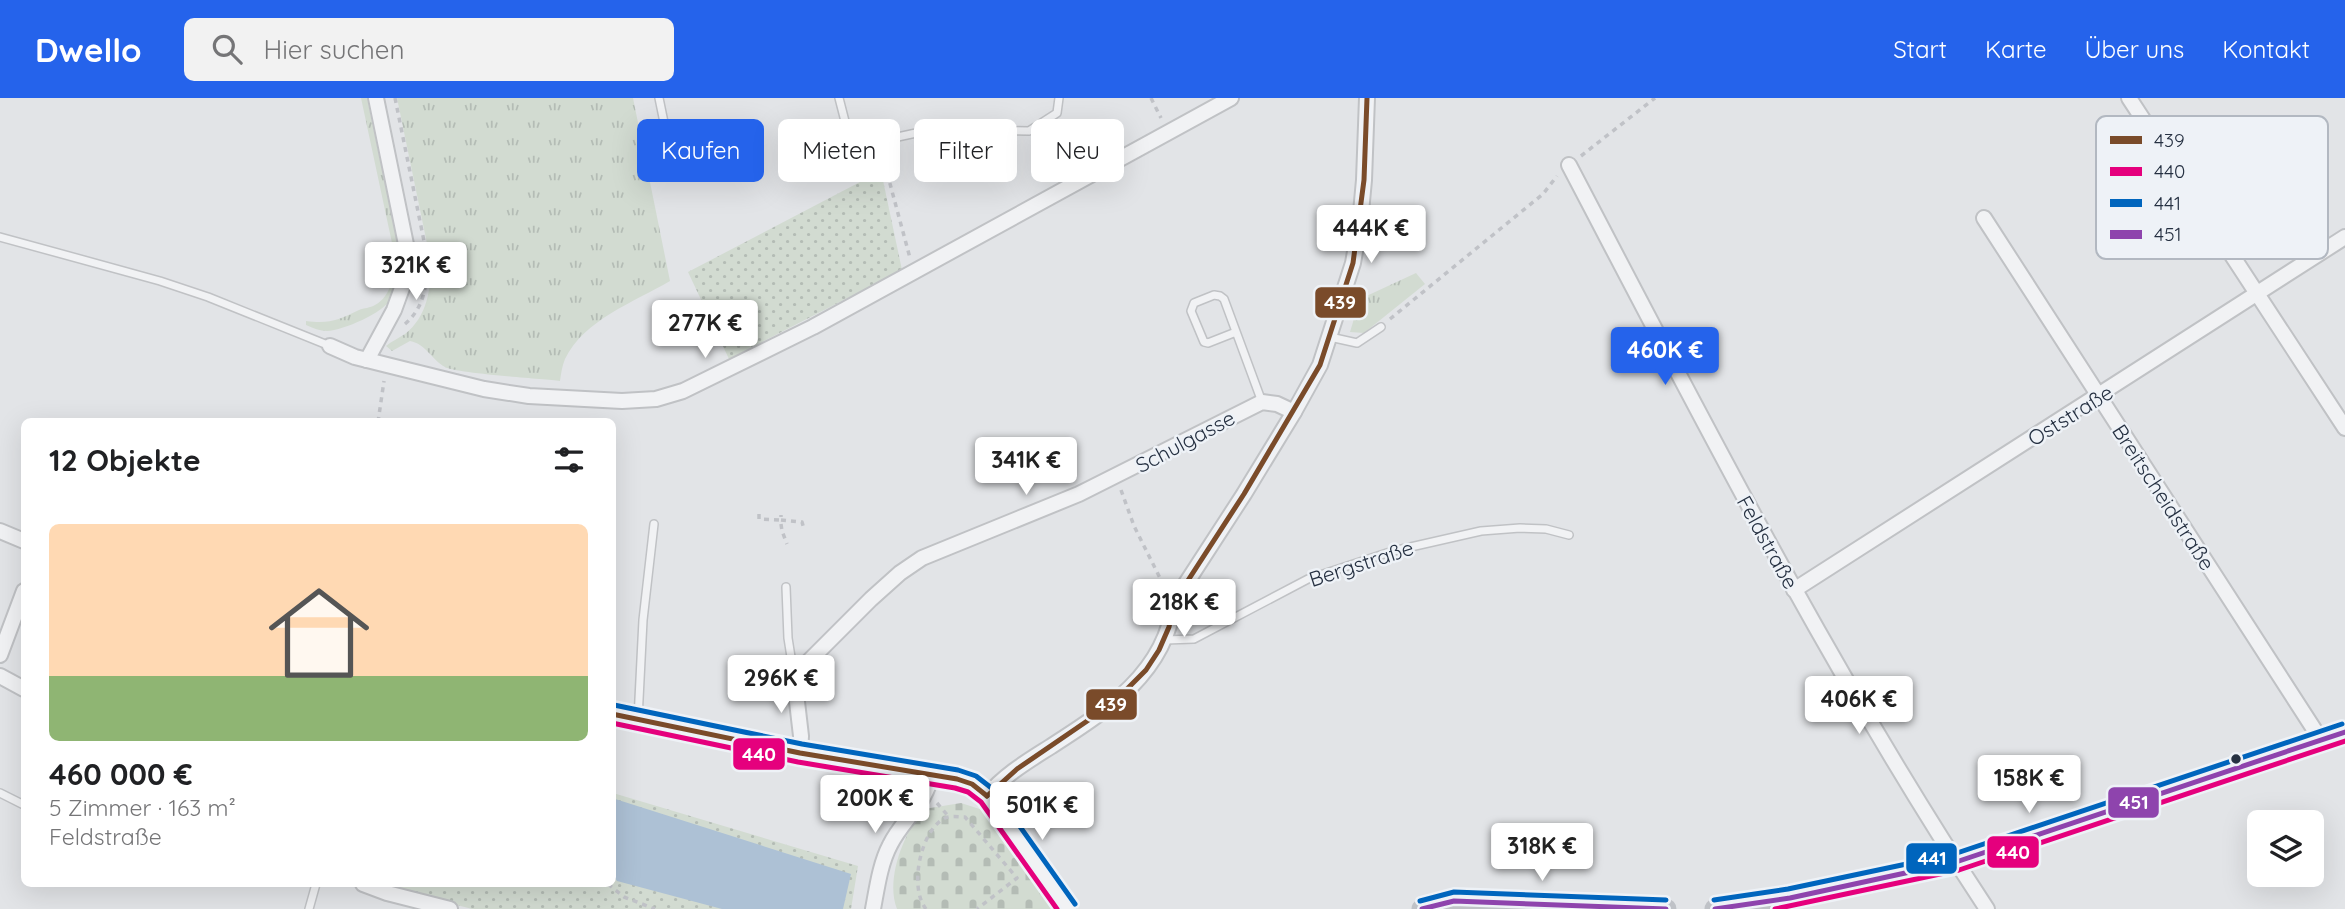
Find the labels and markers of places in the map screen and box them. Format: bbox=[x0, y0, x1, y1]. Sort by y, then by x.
pin: 444K € bbox=[1314, 206, 1428, 265]
pin: 321K € bbox=[359, 242, 473, 302]
pin: 277K € bbox=[648, 300, 762, 360]
pin: 460K € bbox=[1608, 328, 1722, 387]
pin: 341K € bbox=[969, 438, 1083, 497]
pin: 218K € bbox=[1127, 580, 1241, 639]
pin: 296K € bbox=[724, 656, 838, 715]
pin: 406K € bbox=[1802, 676, 1916, 736]
unlabelled marker bbox=[2229, 752, 2243, 766]
pin: 158K € bbox=[1972, 756, 2086, 815]
pin: 200K € bbox=[818, 776, 932, 835]
pin: 501K € bbox=[985, 782, 1099, 842]
pin: 318K € bbox=[1485, 824, 1599, 883]

